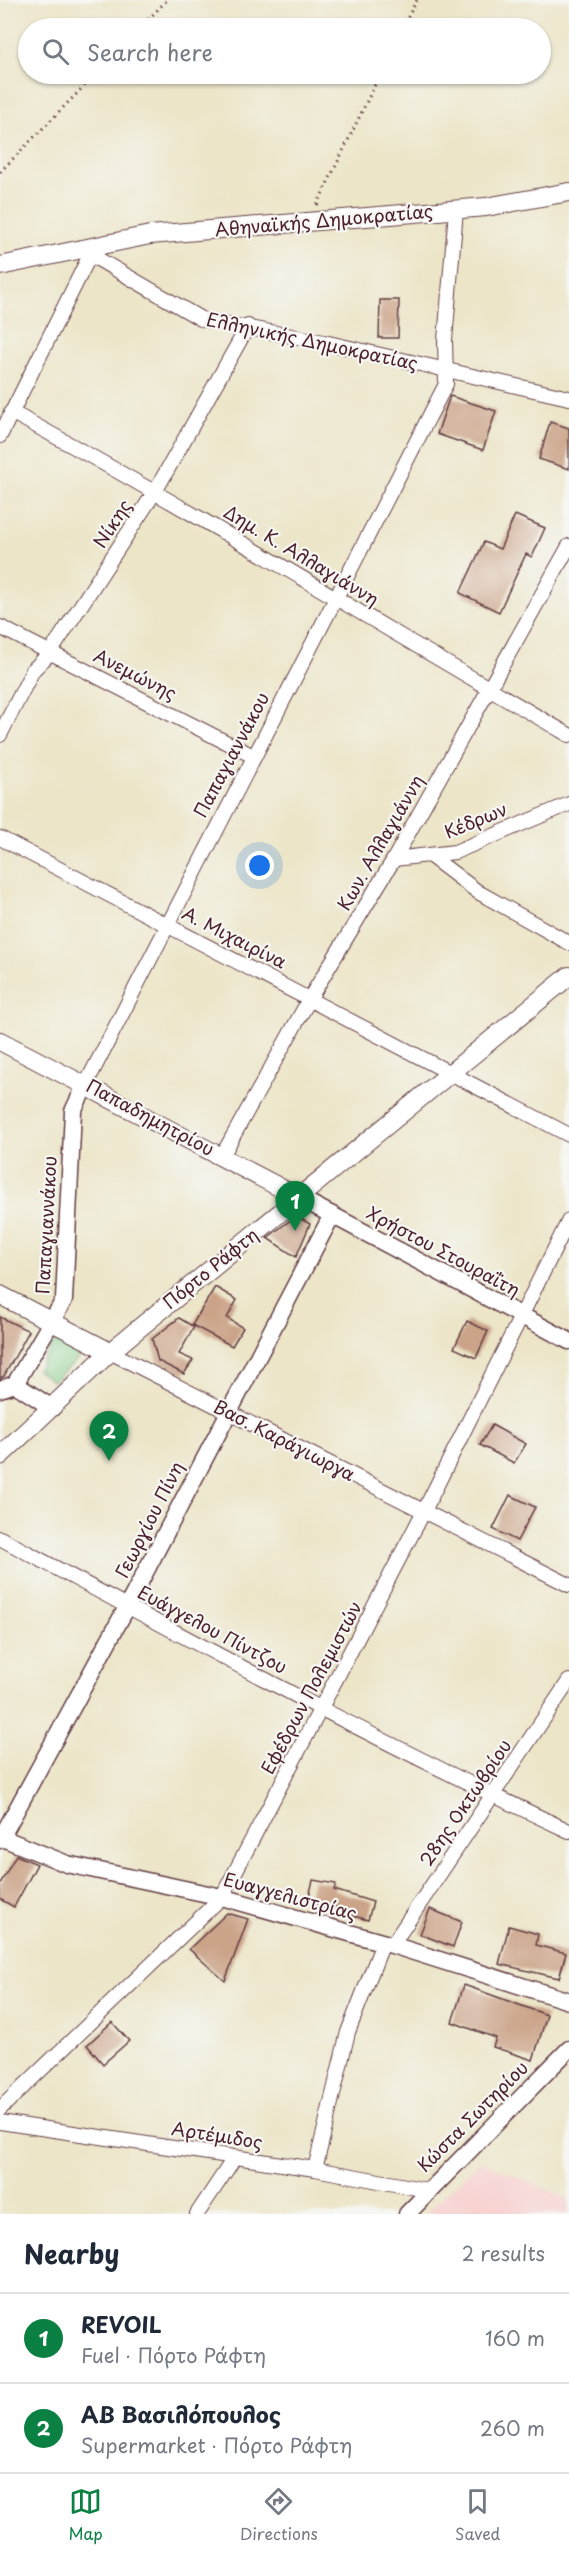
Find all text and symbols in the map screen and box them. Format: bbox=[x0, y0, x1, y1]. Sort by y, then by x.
search box bbox=[18, 18, 551, 84]
icon: search bbox=[39, 35, 72, 68]
text: Search here bbox=[87, 35, 213, 68]
street label: Αθηναϊκής Δημοκρατίας bbox=[214, 197, 434, 242]
street label: Ελληνικής Δημοκρατίας bbox=[204, 305, 421, 376]
street label: Νίκης bbox=[86, 494, 137, 553]
street label: Δημ. Κ. Αλλαγιάννη bbox=[219, 498, 384, 612]
street label: Ανεμώνης bbox=[89, 641, 182, 706]
street label: Παπαγιαννάκου bbox=[186, 687, 275, 822]
street label: Κων. Αλλαγιάννη bbox=[330, 769, 430, 915]
street label: Κέδρων bbox=[440, 795, 511, 844]
your location bbox=[245, 851, 274, 880]
street label: Α. Μιχαιρίνα bbox=[178, 899, 292, 975]
street label: Παπαδημητρίου bbox=[82, 1072, 219, 1162]
street label: Παπαγιαννάκου bbox=[28, 1155, 63, 1295]
pin: 1 bbox=[276, 1182, 314, 1231]
street label: Χρήστου Στουραΐτη bbox=[362, 1199, 525, 1303]
street label: Πόρτο Ράφτη bbox=[157, 1221, 264, 1315]
street label: Βασ. Καράγιωργα bbox=[209, 1392, 360, 1487]
pin: 2 bbox=[90, 1412, 128, 1461]
street label: Γεωργίου Πίνη bbox=[108, 1456, 190, 1582]
street label: Ευάγγελου Πίντζου bbox=[133, 1578, 292, 1680]
street label: Εφέδρων Πολεμιστών bbox=[254, 1596, 368, 1779]
street label: 28ης Οκτωβρίου bbox=[412, 1733, 517, 1871]
street label: Ευαγγελιστρίας bbox=[221, 1865, 360, 1926]
street label: Κώστα Σωτηρίου bbox=[410, 2054, 534, 2178]
street label: Αρτέμιδος bbox=[170, 2114, 265, 2155]
text: Nearby bbox=[24, 2234, 119, 2273]
text: 2 results bbox=[462, 2238, 545, 2268]
text: REVOIL bbox=[81, 2307, 162, 2340]
text: 1 bbox=[39, 2323, 48, 2353]
text: 160 m bbox=[485, 2323, 545, 2353]
text: Fuel · Πόρτο Ράφτη bbox=[81, 2340, 266, 2370]
text: ΑΒ Βασιλόπουλος bbox=[81, 2397, 281, 2430]
text: 2 bbox=[36, 2413, 51, 2443]
text: 260 m bbox=[480, 2413, 545, 2443]
text: Supermarket · Πόρτο Ράφτη bbox=[81, 2430, 352, 2460]
tab: Map bbox=[69, 2485, 103, 2545]
tab: Directions bbox=[240, 2485, 318, 2545]
tab: Saved bbox=[455, 2485, 500, 2545]

